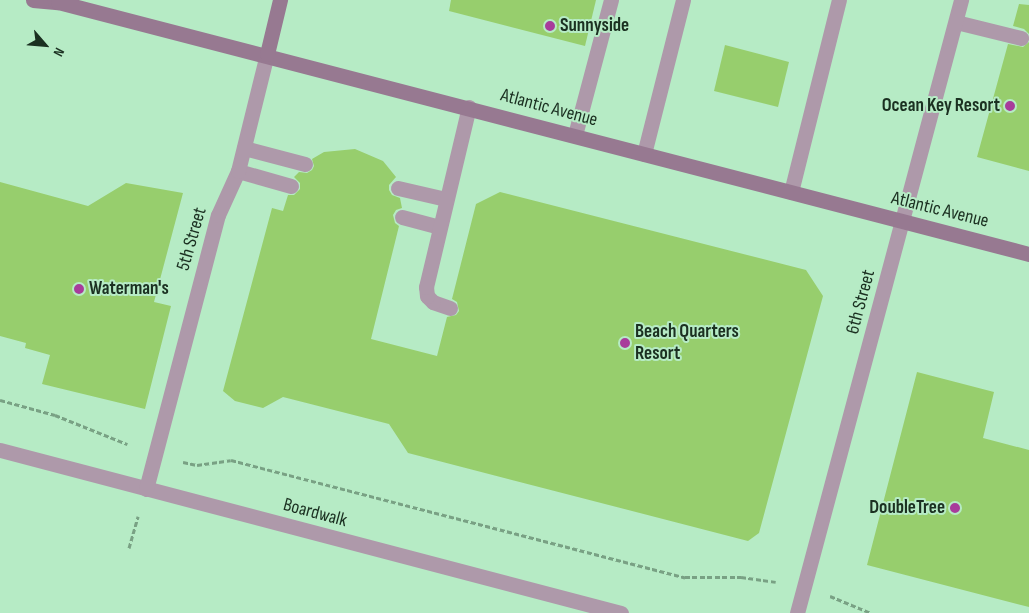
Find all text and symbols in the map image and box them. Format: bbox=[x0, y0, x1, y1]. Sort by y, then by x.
place label: Sunnyside bbox=[560, 15, 629, 37]
north arrow bbox=[20, 20, 70, 70]
marker: Sunnyside bbox=[544, 20, 556, 32]
text: N bbox=[50, 45, 68, 59]
street label: Atlantic Avenue bbox=[498, 84, 600, 132]
place label: Ocean Key Resort bbox=[882, 95, 1000, 117]
marker: Ocean Key Resort bbox=[1004, 100, 1016, 112]
street label: Atlantic Avenue bbox=[889, 187, 991, 233]
street label: 5th Street bbox=[172, 205, 212, 273]
street label: 6th Street bbox=[842, 267, 880, 337]
place label: Waterman's bbox=[89, 278, 169, 300]
marker: Waterman's bbox=[73, 283, 85, 295]
place label: Beach Quarters Resort bbox=[635, 321, 739, 365]
marker: Beach Quarters Resort bbox=[619, 337, 631, 349]
street label: Boardwalk bbox=[281, 494, 349, 532]
place label: DoubleTree bbox=[869, 497, 945, 519]
marker: DoubleTree bbox=[949, 502, 961, 514]

